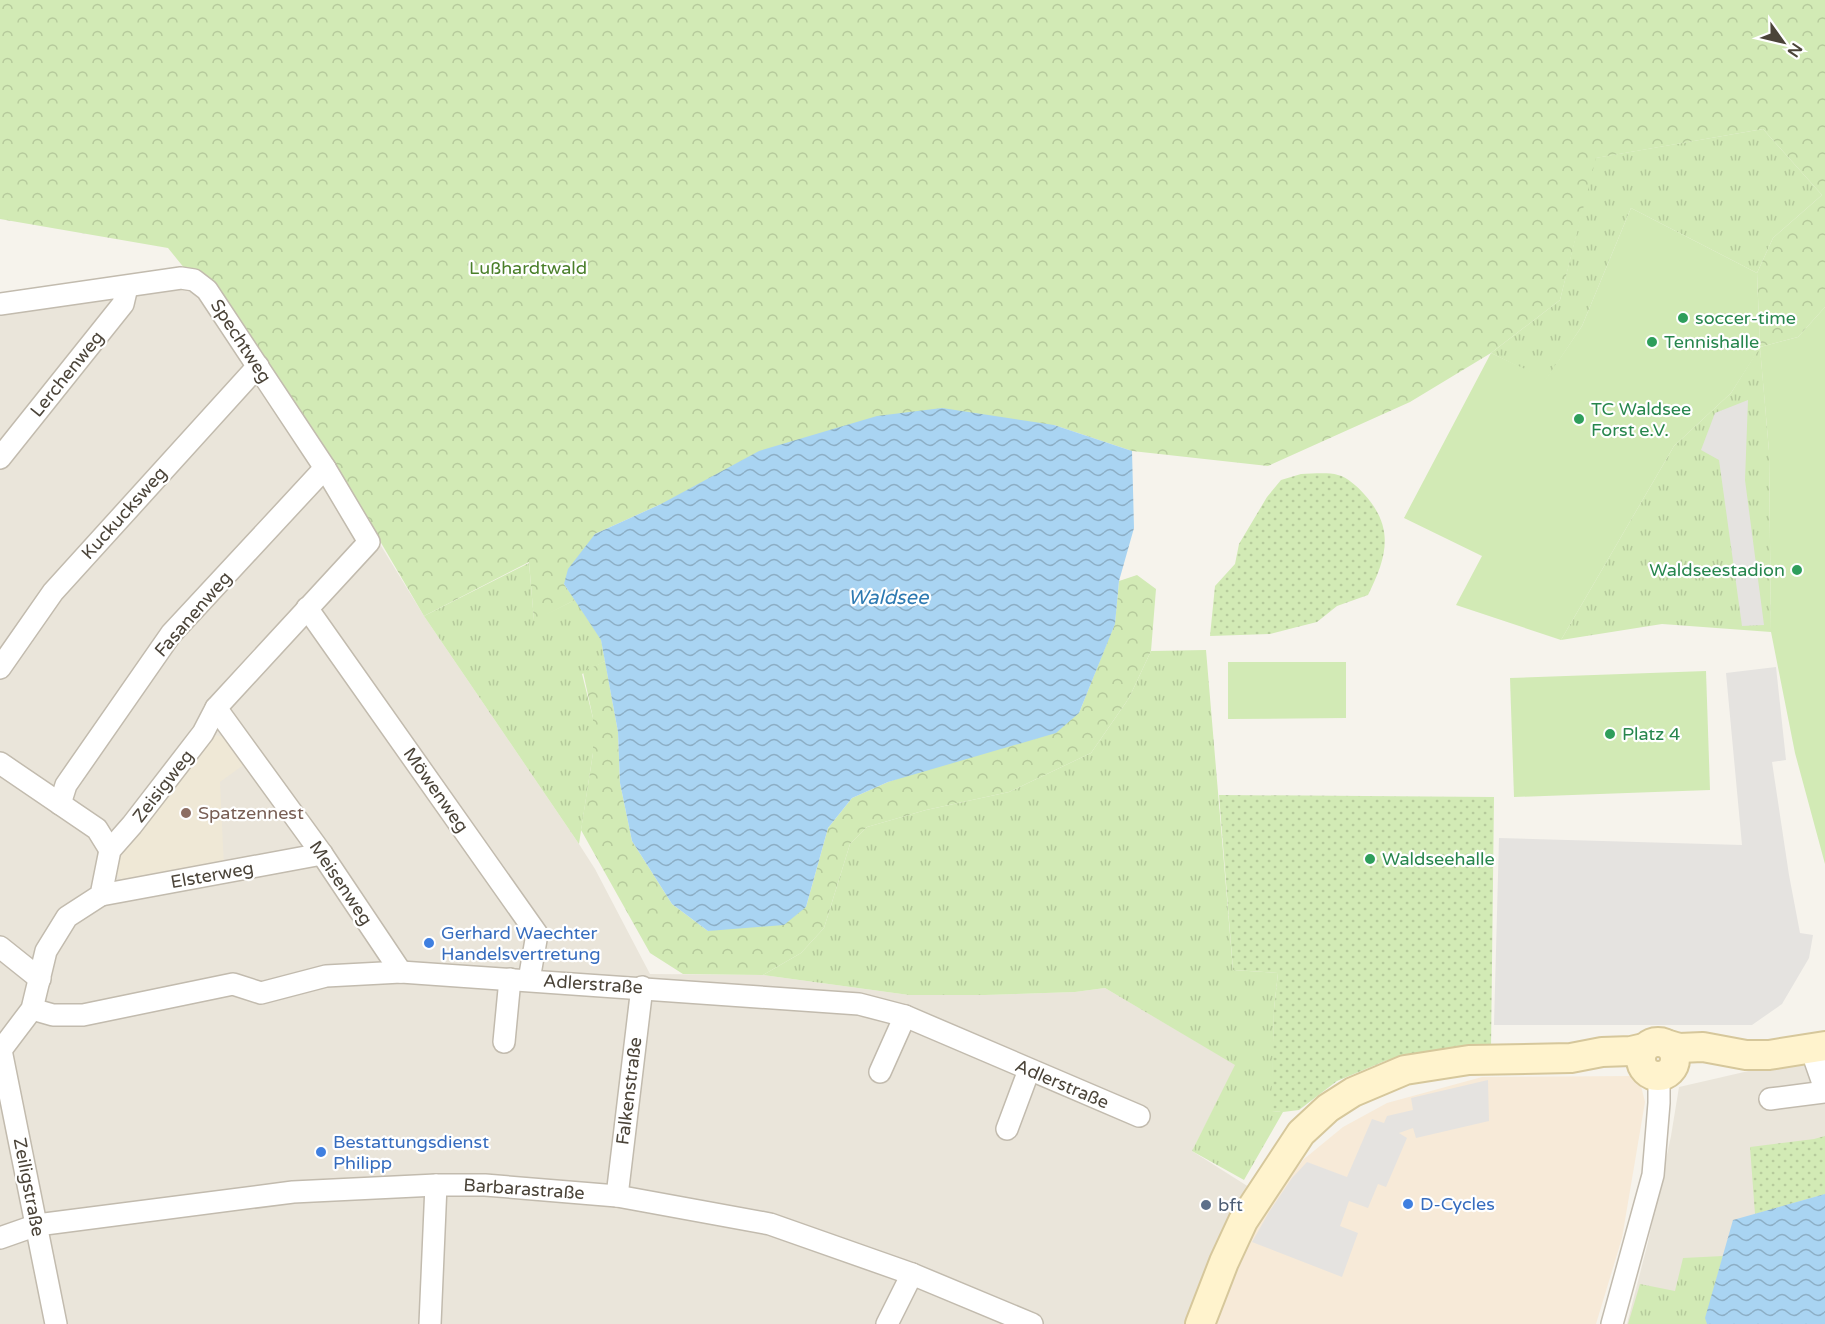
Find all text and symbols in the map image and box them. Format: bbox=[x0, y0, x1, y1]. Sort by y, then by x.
north arrow bbox=[1753, 12, 1813, 72]
text: N bbox=[1783, 39, 1806, 61]
park label: Lußhardtwald bbox=[469, 257, 587, 279]
street label: Spechtweg bbox=[206, 295, 276, 387]
place label: soccer-time bbox=[1695, 307, 1796, 329]
marker: soccer-time bbox=[1676, 311, 1690, 325]
street label: Lerchenweg bbox=[26, 327, 108, 421]
place label: Tennishalle bbox=[1664, 331, 1759, 353]
marker: Tennishalle bbox=[1645, 335, 1659, 349]
place label: TC Waldsee Forst e.V. bbox=[1591, 398, 1691, 441]
marker: TC Waldsee Forst e.V. bbox=[1572, 412, 1586, 426]
street label: Kuckucksweg bbox=[77, 462, 171, 564]
place label: Waldseestadion bbox=[1649, 559, 1785, 581]
marker: Waldseestadion bbox=[1790, 563, 1804, 577]
street label: Fasanenweg bbox=[150, 567, 236, 661]
water label: Waldsee bbox=[848, 586, 930, 610]
place label: Platz 4 bbox=[1622, 723, 1680, 745]
marker: Platz 4 bbox=[1603, 727, 1617, 741]
street label: Möwenweg bbox=[399, 743, 473, 837]
street label: Zeisigweg bbox=[128, 745, 198, 827]
place label: Spatzennest bbox=[198, 802, 304, 824]
marker: Spatzennest bbox=[179, 806, 193, 820]
street label: Meisenweg bbox=[305, 837, 377, 929]
place label: Waldseehalle bbox=[1382, 848, 1495, 870]
marker: Waldseehalle bbox=[1363, 852, 1377, 866]
street label: Elsterweg bbox=[169, 857, 255, 893]
place label: Gerhard Waechter Handelsvertretung bbox=[441, 922, 601, 965]
marker: Gerhard Waechter Handelsvertretung bbox=[422, 936, 436, 950]
street label: Adlerstraße bbox=[542, 970, 644, 998]
street label: Falkenstraße bbox=[611, 1036, 647, 1146]
street label: Adlerstraße bbox=[1012, 1054, 1112, 1114]
place label: Bestattungsdienst Philipp bbox=[333, 1131, 489, 1174]
street label: Zeiligstraße bbox=[9, 1136, 49, 1238]
marker: Bestattungsdienst Philipp bbox=[314, 1145, 328, 1159]
street label: Barbarastraße bbox=[463, 1174, 585, 1204]
place label: D-Cycles bbox=[1420, 1193, 1495, 1215]
place label: bft bbox=[1218, 1194, 1243, 1216]
marker: D-Cycles bbox=[1401, 1197, 1415, 1211]
marker: bft bbox=[1199, 1198, 1213, 1212]

